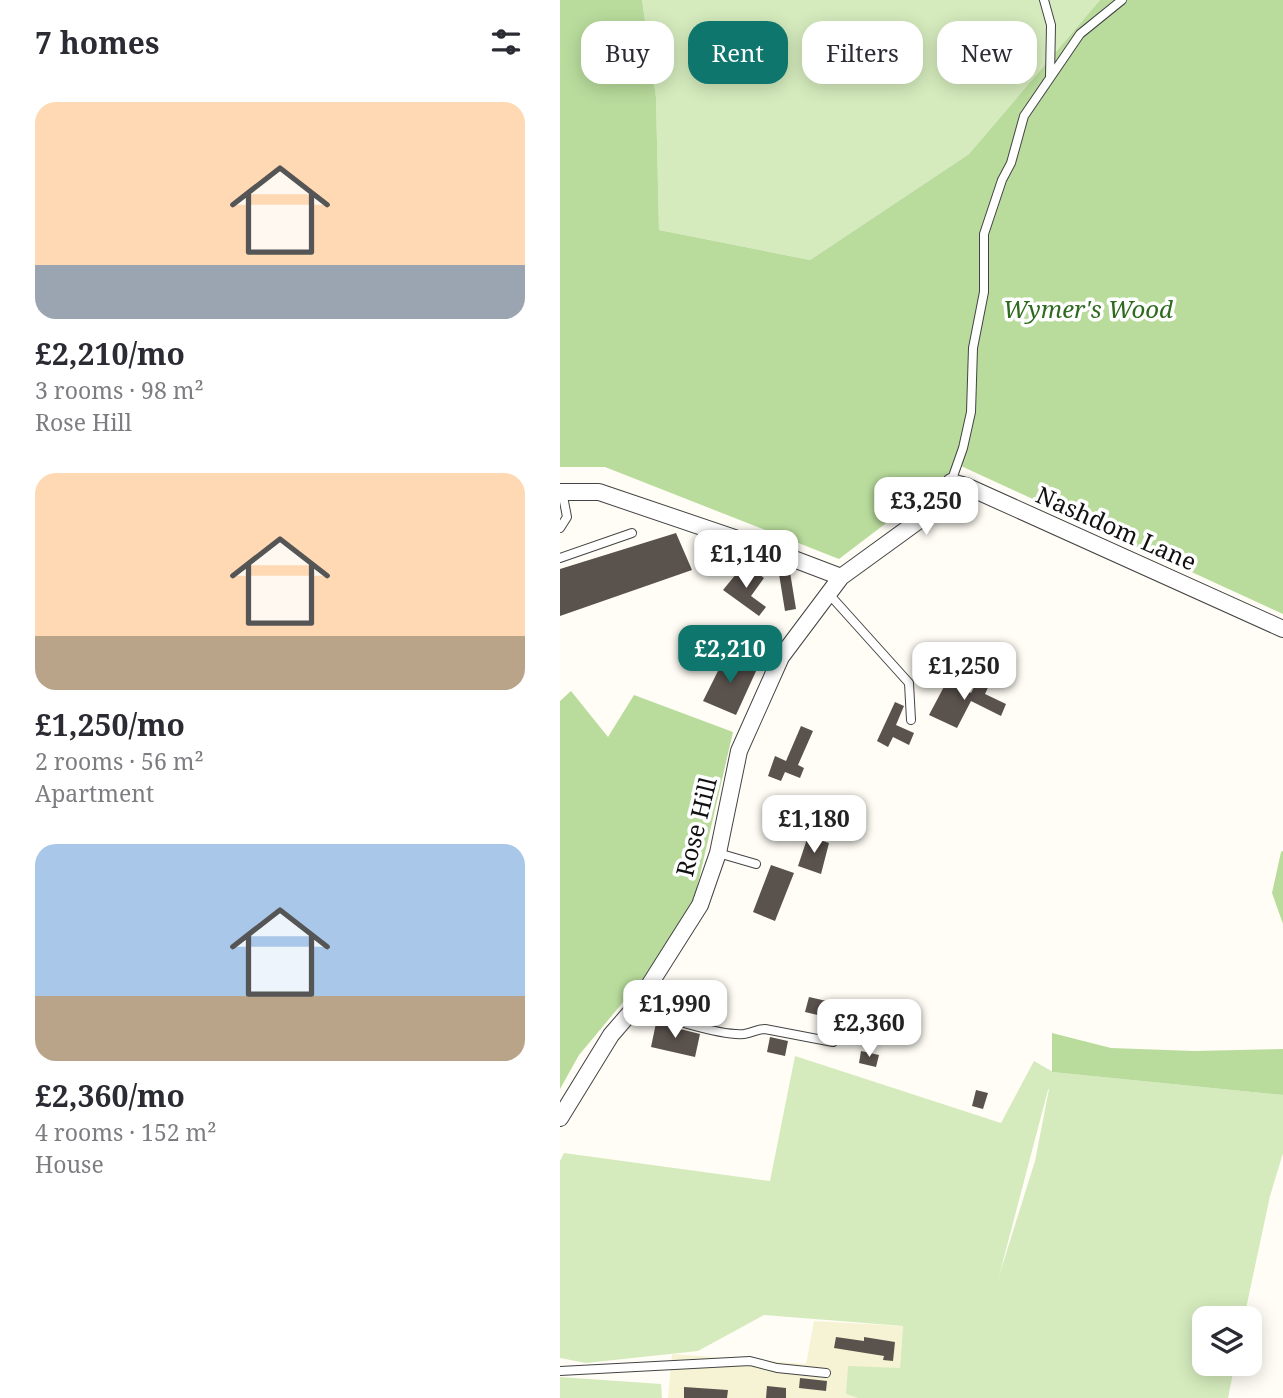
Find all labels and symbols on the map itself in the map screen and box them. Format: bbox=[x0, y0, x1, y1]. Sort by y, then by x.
park label: Wymer's Wood bbox=[1003, 292, 1173, 325]
pin: £3,250 bbox=[869, 477, 983, 537]
street label: Nashdom Lane bbox=[1031, 478, 1202, 578]
pin: £1,140 bbox=[689, 530, 803, 590]
pin: £2,210 bbox=[673, 626, 787, 685]
pin: £1,250 bbox=[907, 642, 1021, 702]
street label: Rose Hill bbox=[667, 773, 724, 880]
pin: £1,180 bbox=[757, 796, 871, 855]
pin: £1,990 bbox=[618, 981, 732, 1040]
pin: £2,360 bbox=[812, 1000, 926, 1059]

